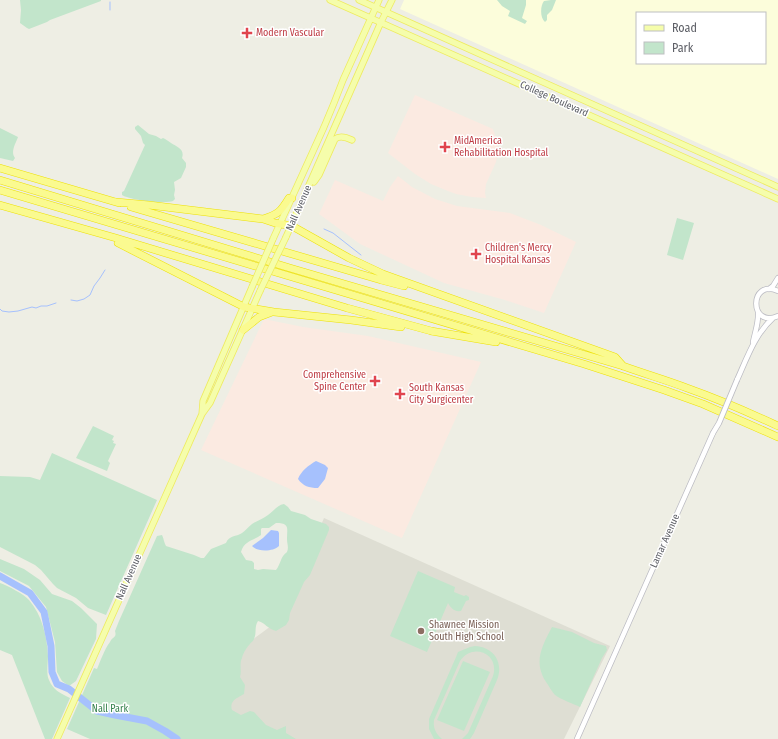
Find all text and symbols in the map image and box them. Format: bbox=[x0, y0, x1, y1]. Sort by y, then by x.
legend bbox=[636, 12, 766, 64]
text: Road bbox=[672, 21, 697, 35]
marker: Modern Vascular bbox=[241, 27, 253, 39]
place label: Modern Vascular bbox=[256, 27, 324, 39]
text: Park bbox=[672, 41, 694, 55]
street label: College Boulevard bbox=[518, 79, 590, 119]
place label: MidAmerica Rehabilitation Hospital bbox=[454, 135, 549, 159]
marker: MidAmerica Rehabilitation Hospital bbox=[439, 141, 451, 153]
street label: Nall Avenue bbox=[284, 183, 314, 233]
place label: Children's Mercy Hospital Kansas bbox=[485, 242, 552, 266]
marker: Children's Mercy Hospital Kansas bbox=[470, 248, 482, 260]
place label: Comprehensive Spine Center bbox=[303, 369, 367, 393]
marker: Comprehensive Spine Center bbox=[369, 375, 381, 387]
place label: South Kansas City Surgicenter bbox=[409, 382, 474, 406]
marker: South Kansas City Surgicenter bbox=[394, 388, 406, 400]
street label: Lamar Avenue bbox=[648, 512, 682, 570]
street label: Nall Avenue bbox=[114, 552, 144, 602]
place label: Shawnee Mission South High School bbox=[429, 619, 504, 643]
marker: Shawnee Mission South High School bbox=[416, 626, 426, 636]
park label: Nall Park bbox=[92, 703, 128, 715]

